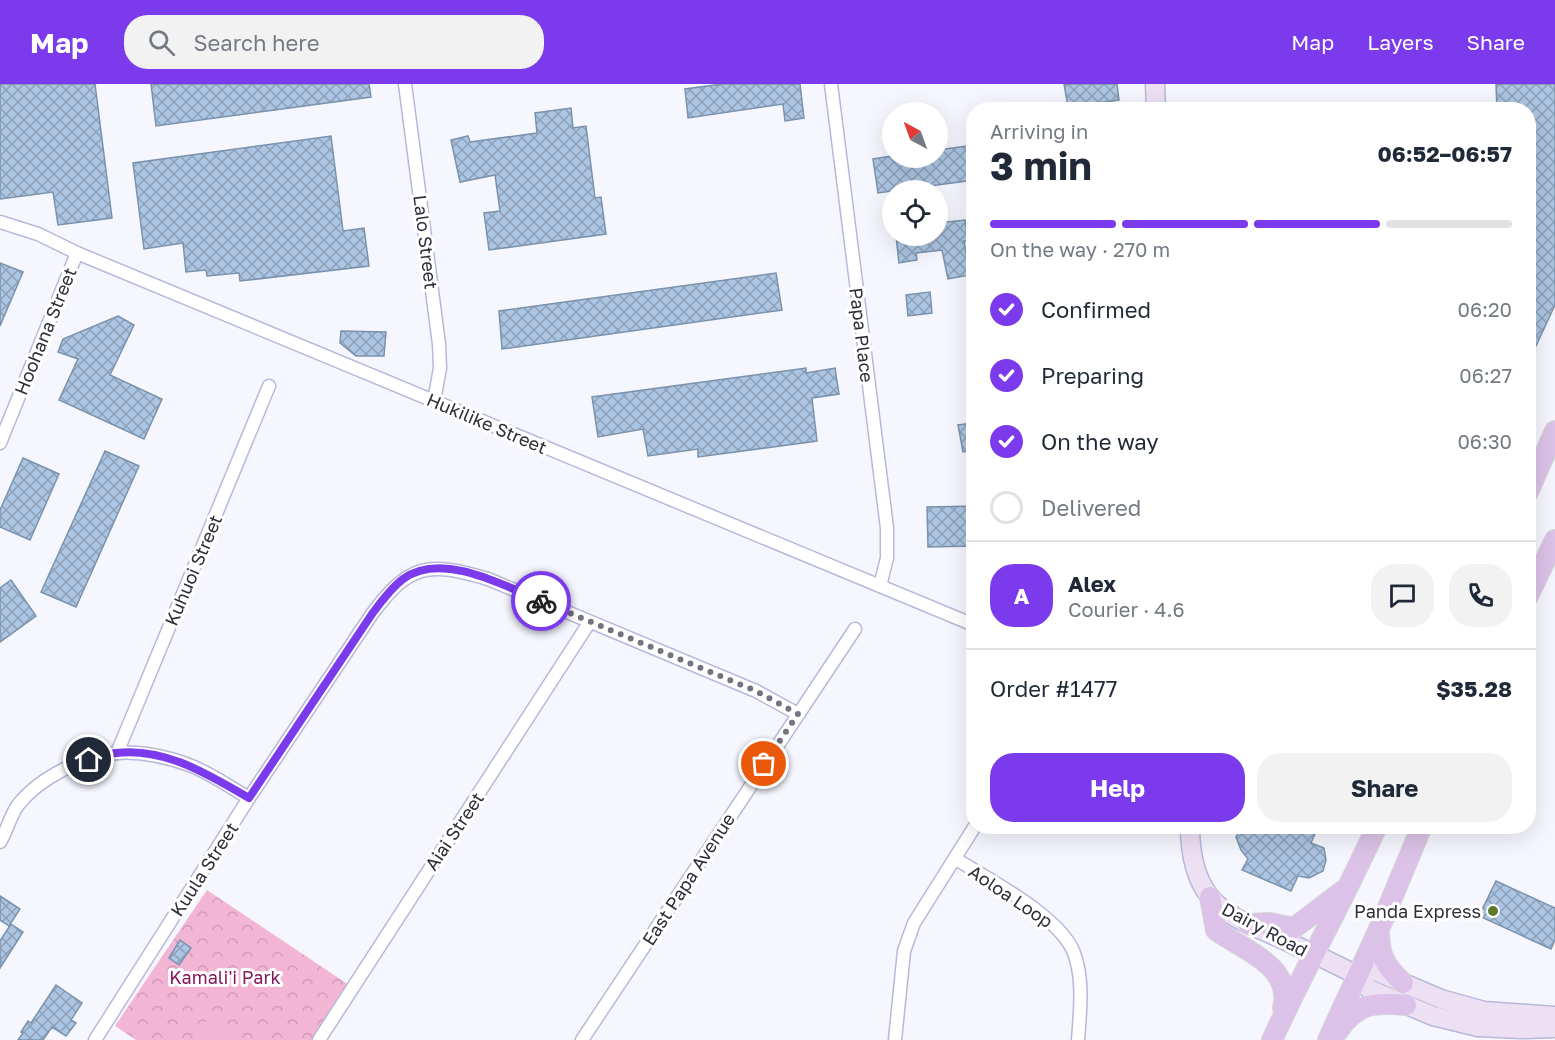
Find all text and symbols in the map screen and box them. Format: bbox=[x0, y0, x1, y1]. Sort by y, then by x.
search box bbox=[124, 15, 544, 69]
text: Map bbox=[30, 26, 88, 59]
icon: search bbox=[145, 26, 178, 59]
text: Search here bbox=[193, 29, 319, 56]
text: Map bbox=[1291, 29, 1334, 55]
text: Layers bbox=[1367, 29, 1434, 55]
text: Share bbox=[1467, 29, 1525, 55]
north arrow bbox=[882, 102, 948, 168]
map controls bbox=[882, 102, 948, 246]
text: Arriving in bbox=[990, 119, 1088, 143]
text: 06:52–06:57 bbox=[1377, 140, 1512, 167]
text: 3 min bbox=[990, 142, 1092, 189]
button: locate bbox=[882, 180, 948, 246]
street label: Lalo Street bbox=[409, 194, 443, 290]
text: On the way · 270 m bbox=[990, 237, 1170, 261]
street label: Hoohana Street bbox=[9, 264, 81, 398]
street label: Papa Place bbox=[845, 286, 879, 384]
icon: check bbox=[990, 293, 1023, 326]
text: Confirmed bbox=[1041, 296, 1151, 323]
text: 06:20 bbox=[1458, 297, 1512, 321]
icon: check bbox=[990, 359, 1023, 392]
text: Preparing bbox=[1041, 362, 1144, 389]
text: 06:27 bbox=[1459, 363, 1512, 387]
street label: Hukilike Street bbox=[424, 388, 550, 458]
icon: check bbox=[990, 425, 1023, 458]
text: On the way bbox=[1041, 428, 1159, 455]
text: 06:30 bbox=[1457, 429, 1512, 453]
text: Delivered bbox=[1041, 494, 1141, 521]
street label: Kuhuoi Street bbox=[160, 511, 226, 629]
button: chat bbox=[1371, 564, 1434, 627]
button: phone bbox=[1449, 564, 1512, 627]
text: Alex bbox=[1068, 570, 1116, 597]
courier bbox=[511, 571, 571, 631]
text: A bbox=[1014, 582, 1029, 609]
icon: bike bbox=[525, 585, 558, 618]
text: Courier · 4.6 bbox=[1068, 597, 1185, 621]
text: Order #1477 bbox=[990, 675, 1117, 702]
text: $35.28 bbox=[1436, 675, 1512, 702]
pin bbox=[63, 734, 114, 785]
pin bbox=[738, 738, 789, 789]
icon: home bbox=[72, 743, 105, 776]
icon: bag bbox=[747, 747, 780, 780]
button: Help bbox=[990, 753, 1245, 822]
button: Share bbox=[1257, 753, 1512, 822]
street label: Aiai Street bbox=[420, 788, 488, 874]
street label: East Papa Avenue bbox=[637, 809, 739, 949]
street label: Kuula Street bbox=[165, 818, 243, 920]
street label: Aoloa Loop bbox=[965, 860, 1057, 932]
street label: Dairy Road bbox=[1218, 897, 1312, 961]
place label: Panda Express bbox=[1354, 900, 1481, 922]
marker: Panda Express bbox=[1486, 904, 1500, 918]
park label: Kamali'i Park bbox=[169, 966, 281, 988]

